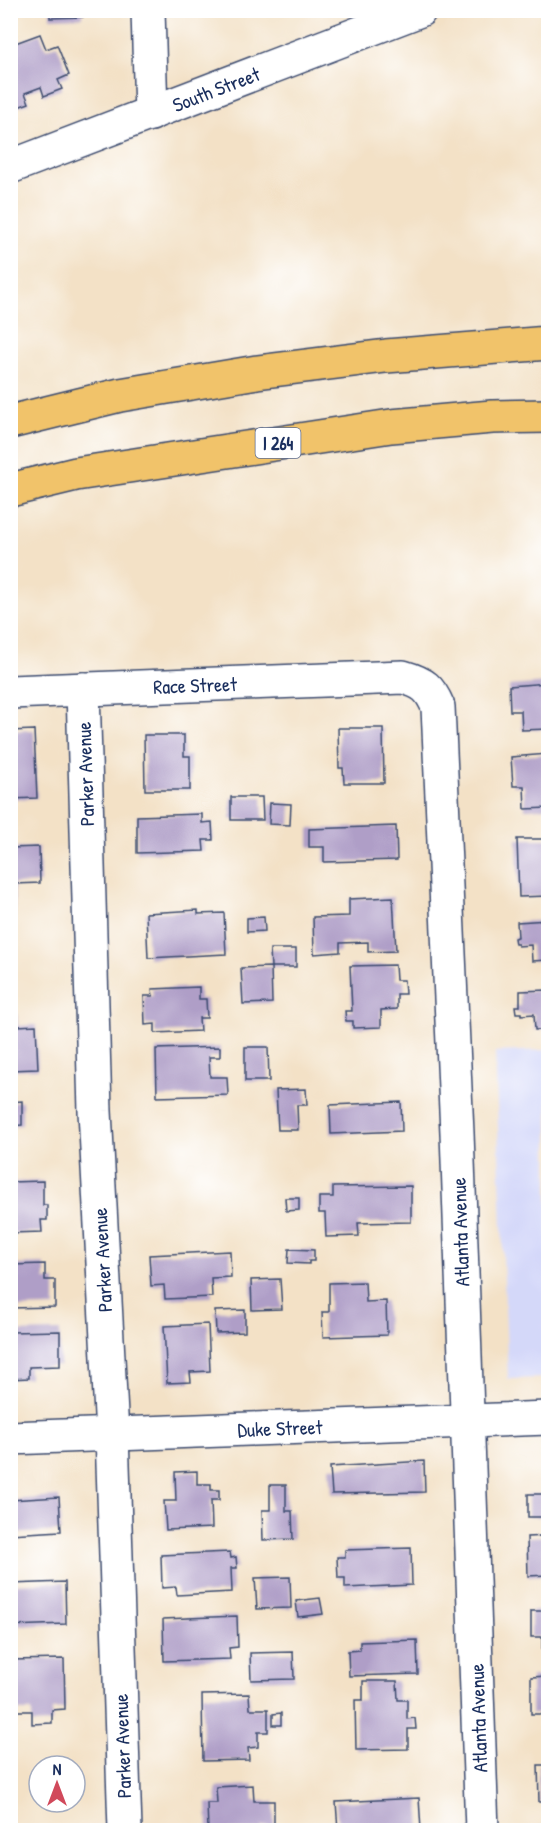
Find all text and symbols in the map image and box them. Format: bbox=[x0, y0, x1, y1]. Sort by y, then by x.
street label: South Street bbox=[168, 60, 265, 118]
road number: I 264 bbox=[256, 428, 300, 458]
street label: Race Street bbox=[153, 670, 238, 700]
street label: Parker Avenue bbox=[70, 721, 100, 827]
street label: Atlanta Avenue bbox=[445, 1177, 475, 1287]
street label: Parker Avenue bbox=[86, 1207, 118, 1313]
street label: Duke Street bbox=[237, 1413, 324, 1443]
street label: Atlanta Avenue bbox=[463, 1663, 493, 1773]
street label: Parker Avenue bbox=[107, 1693, 137, 1799]
north arrow bbox=[27, 1754, 87, 1814]
text: N bbox=[53, 1758, 62, 1780]

